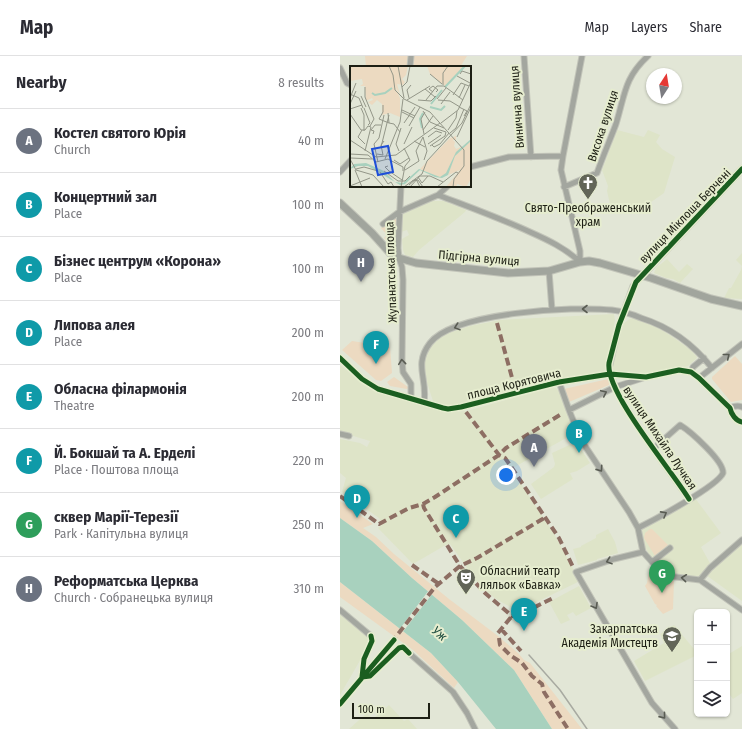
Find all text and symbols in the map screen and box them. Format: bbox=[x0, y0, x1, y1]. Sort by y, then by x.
text: Map bbox=[20, 16, 53, 39]
text: Map bbox=[585, 19, 609, 36]
text: Layers bbox=[631, 19, 667, 36]
text: Share bbox=[689, 19, 722, 36]
street label: Винична вулиця bbox=[507, 65, 527, 149]
inset map bbox=[350, 66, 471, 187]
north arrow bbox=[646, 68, 682, 104]
text: Nearby bbox=[16, 72, 67, 93]
text: 8 results bbox=[278, 75, 324, 90]
street label: Висока вулиця bbox=[585, 88, 621, 164]
text: Костел святого Юрія bbox=[54, 124, 186, 142]
text: A bbox=[25, 133, 33, 148]
text: 40 m bbox=[298, 133, 324, 148]
text: Church bbox=[54, 142, 91, 157]
street label: вулиця Міклоша Берчені bbox=[636, 166, 734, 266]
church icon: Свято-Преображенський храм bbox=[577, 172, 599, 200]
text: Концертний зал bbox=[54, 188, 157, 206]
text: B bbox=[25, 197, 33, 212]
text: 100 m bbox=[292, 197, 324, 212]
place label: Свято-Преображенський храм bbox=[525, 201, 651, 229]
text: Place bbox=[54, 206, 82, 221]
street label: Жупанатська площа bbox=[382, 221, 400, 323]
street label: Підгірна вулиця bbox=[438, 247, 520, 269]
pin: H bbox=[348, 249, 374, 282]
text: Бізнес центрум «Корона» bbox=[54, 252, 221, 270]
text: C bbox=[26, 261, 32, 276]
text: 100 m bbox=[292, 261, 324, 276]
text: Place bbox=[54, 270, 82, 285]
one-way arrow bbox=[582, 305, 588, 313]
text: Липова алея bbox=[54, 316, 135, 334]
one-way arrow bbox=[454, 322, 461, 331]
text: D bbox=[25, 325, 33, 340]
text: 200 m bbox=[292, 325, 324, 340]
pin: F bbox=[363, 331, 389, 364]
text: Place bbox=[54, 334, 82, 349]
one-way arrow bbox=[723, 354, 730, 361]
one-way arrow bbox=[398, 359, 407, 365]
street label: площа Корятовича bbox=[466, 366, 562, 402]
text: Обласна філармонія bbox=[54, 380, 187, 398]
street label: вулиця Михайла Лучкая bbox=[620, 384, 700, 492]
text: E bbox=[26, 389, 32, 404]
text: 200 m bbox=[292, 389, 324, 404]
one-way arrow bbox=[599, 390, 607, 398]
text: Theatre bbox=[54, 398, 94, 413]
pin: B bbox=[566, 420, 592, 453]
pin: A bbox=[521, 434, 547, 467]
text: Й. Бокшай та А. Ерделі bbox=[54, 444, 195, 462]
text: F bbox=[26, 453, 32, 468]
text: 220 m bbox=[293, 453, 324, 468]
text: Place · Поштова площа bbox=[54, 462, 179, 477]
your location bbox=[496, 465, 516, 485]
one-way arrow bbox=[595, 465, 603, 472]
pin: D bbox=[344, 485, 370, 518]
pin: C bbox=[443, 505, 469, 538]
text: сквер Марії-Терезії bbox=[54, 508, 178, 526]
one-way arrow bbox=[659, 511, 667, 519]
text: G bbox=[25, 517, 33, 532]
text: 250 m bbox=[292, 517, 324, 532]
text: Park · Капітульна вулиця bbox=[54, 526, 188, 541]
one-way arrow bbox=[606, 556, 613, 564]
pin: G bbox=[649, 560, 675, 593]
place label: Обласний театр ляльок «Бавка» bbox=[480, 564, 561, 592]
theatre icon: Обласний театр ляльок «Бавка» bbox=[455, 567, 477, 595]
text: Реформатська Церква bbox=[54, 572, 198, 590]
one-way arrow bbox=[681, 574, 688, 583]
text: H bbox=[25, 581, 33, 596]
text: 310 m bbox=[294, 581, 324, 596]
text: Church · Собранецька вулиця bbox=[54, 590, 213, 605]
pin: E bbox=[511, 598, 537, 631]
one-way arrow bbox=[590, 602, 597, 609]
map controls bbox=[694, 609, 730, 717]
button: + bbox=[694, 609, 730, 645]
place label: Закарпатська Академія Мистецтв bbox=[562, 622, 658, 650]
water label: Уж bbox=[429, 623, 450, 644]
school or university icon: Закарпатська Академія Мистецтв bbox=[661, 625, 683, 653]
button: − bbox=[694, 645, 730, 681]
button: layers bbox=[694, 681, 730, 717]
scale bar bbox=[352, 701, 430, 720]
text: 100 m bbox=[358, 703, 385, 716]
one-way arrow bbox=[659, 712, 666, 719]

